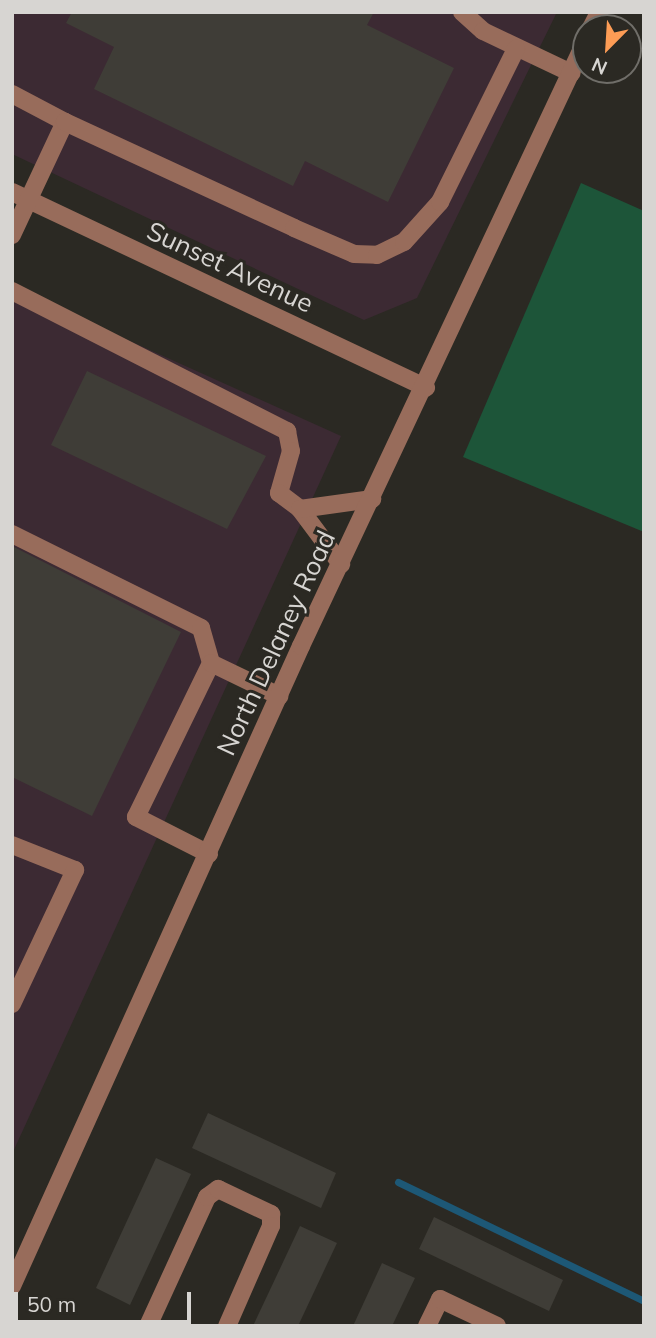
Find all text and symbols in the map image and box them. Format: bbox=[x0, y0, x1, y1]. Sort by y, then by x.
north arrow bbox=[572, 14, 642, 84]
text: N bbox=[588, 52, 611, 80]
street label: Sunset Avenue bbox=[142, 215, 318, 319]
street label: North Delaney Road bbox=[210, 526, 342, 760]
scale bar bbox=[18, 1278, 194, 1322]
text: 50 m bbox=[27, 1291, 76, 1317]

